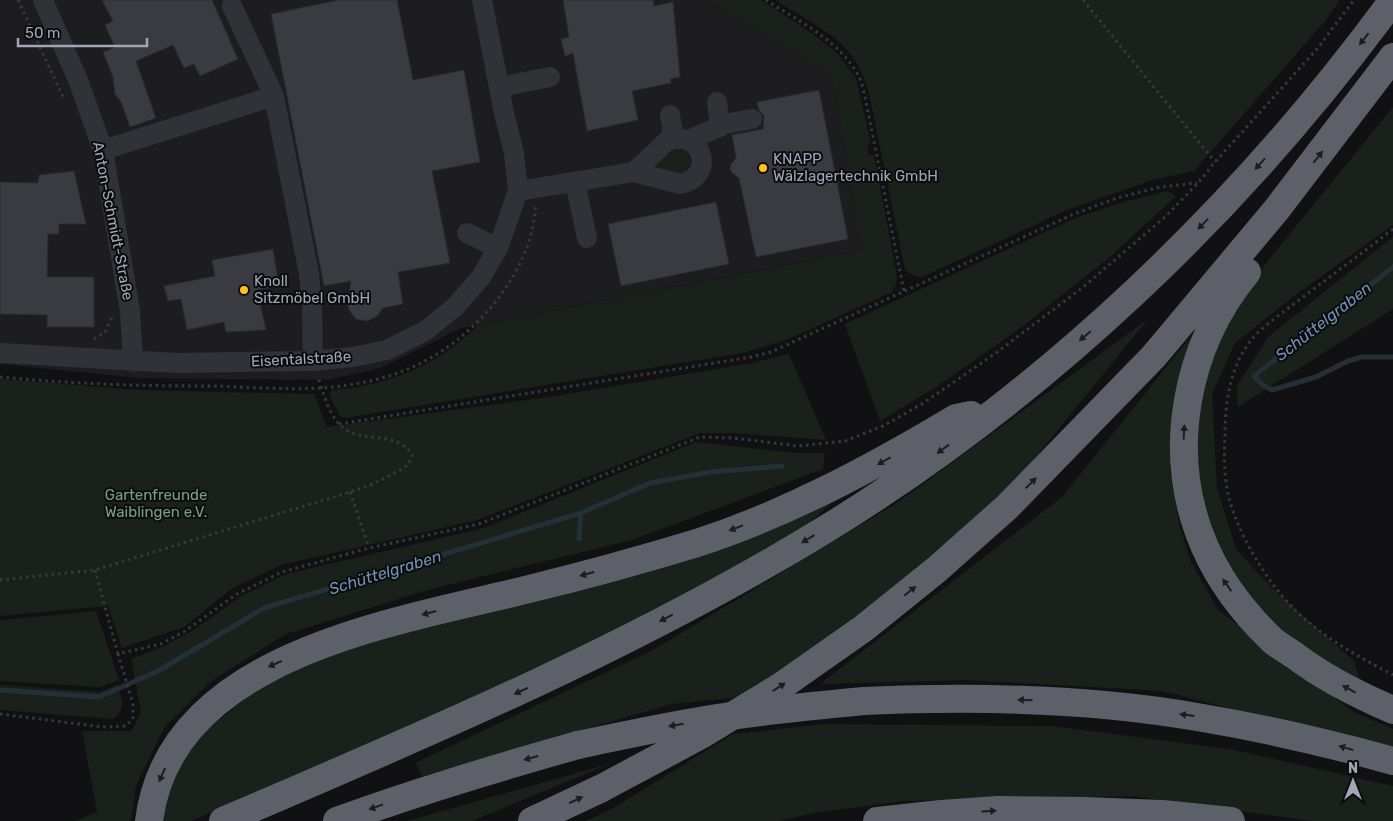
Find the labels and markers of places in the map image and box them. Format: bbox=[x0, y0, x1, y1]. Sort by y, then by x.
place label: KNAPP Wälzlagertechnik GmbH bbox=[773, 150, 938, 185]
marker: KNAPP Wälzlagertechnik GmbH bbox=[757, 162, 769, 174]
place label: Knoll Sitzmöbel GmbH bbox=[254, 272, 370, 307]
marker: Knoll Sitzmöbel GmbH bbox=[238, 284, 250, 296]

